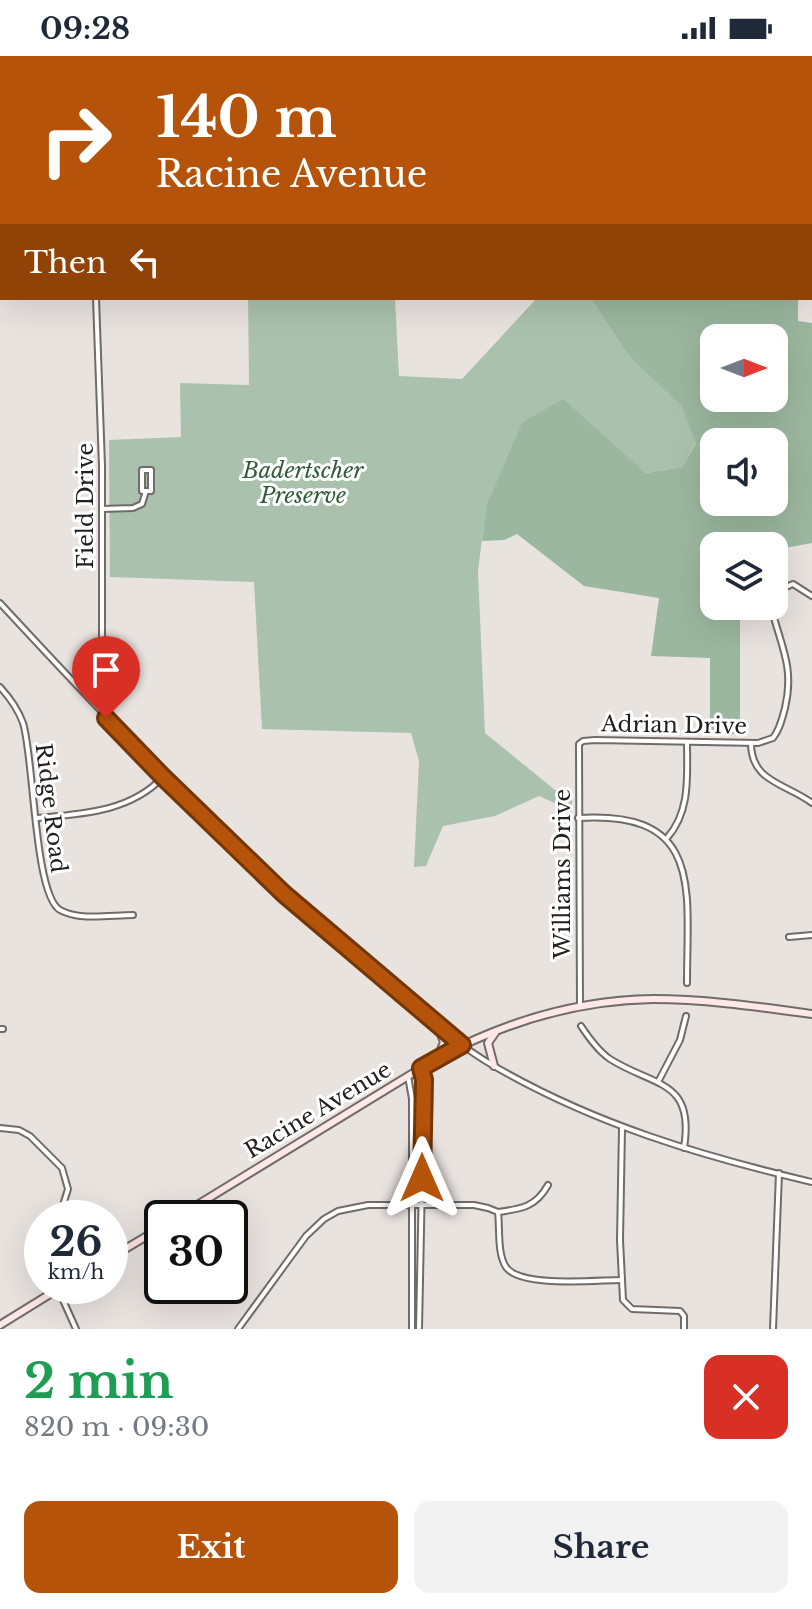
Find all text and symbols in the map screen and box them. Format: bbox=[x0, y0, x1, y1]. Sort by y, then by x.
text: 09:28 bbox=[40, 10, 130, 47]
text: 140 m bbox=[156, 83, 337, 152]
icon: right bbox=[24, 88, 128, 192]
text: Racine Avenue bbox=[156, 152, 427, 197]
icon: left bbox=[123, 240, 167, 284]
text: Then bbox=[24, 244, 107, 281]
north arrow bbox=[700, 324, 788, 412]
map controls bbox=[700, 324, 788, 620]
button: sound bbox=[700, 428, 788, 516]
street label: Field Drive bbox=[72, 443, 99, 569]
park label: Badertscher Preserve bbox=[242, 457, 364, 509]
button: layers bbox=[700, 532, 788, 620]
pin bbox=[72, 636, 140, 718]
icon: arrive bbox=[84, 648, 128, 692]
street label: Adrian Drive bbox=[600, 710, 747, 740]
street label: Ridge Road bbox=[30, 742, 72, 874]
street label: Williams Drive bbox=[549, 789, 576, 960]
street label: Racine Avenue bbox=[240, 1056, 396, 1164]
position arrow bbox=[380, 1136, 464, 1220]
speed limit sign: 30 bbox=[144, 1200, 248, 1304]
text: 26 bbox=[50, 1217, 103, 1267]
text: km/h bbox=[48, 1260, 104, 1284]
text: 2 min bbox=[24, 1351, 173, 1411]
button: close bbox=[704, 1355, 788, 1439]
text: 820 m · 09:30 bbox=[24, 1411, 209, 1443]
button: Exit bbox=[24, 1501, 398, 1593]
button: Share bbox=[414, 1501, 788, 1593]

